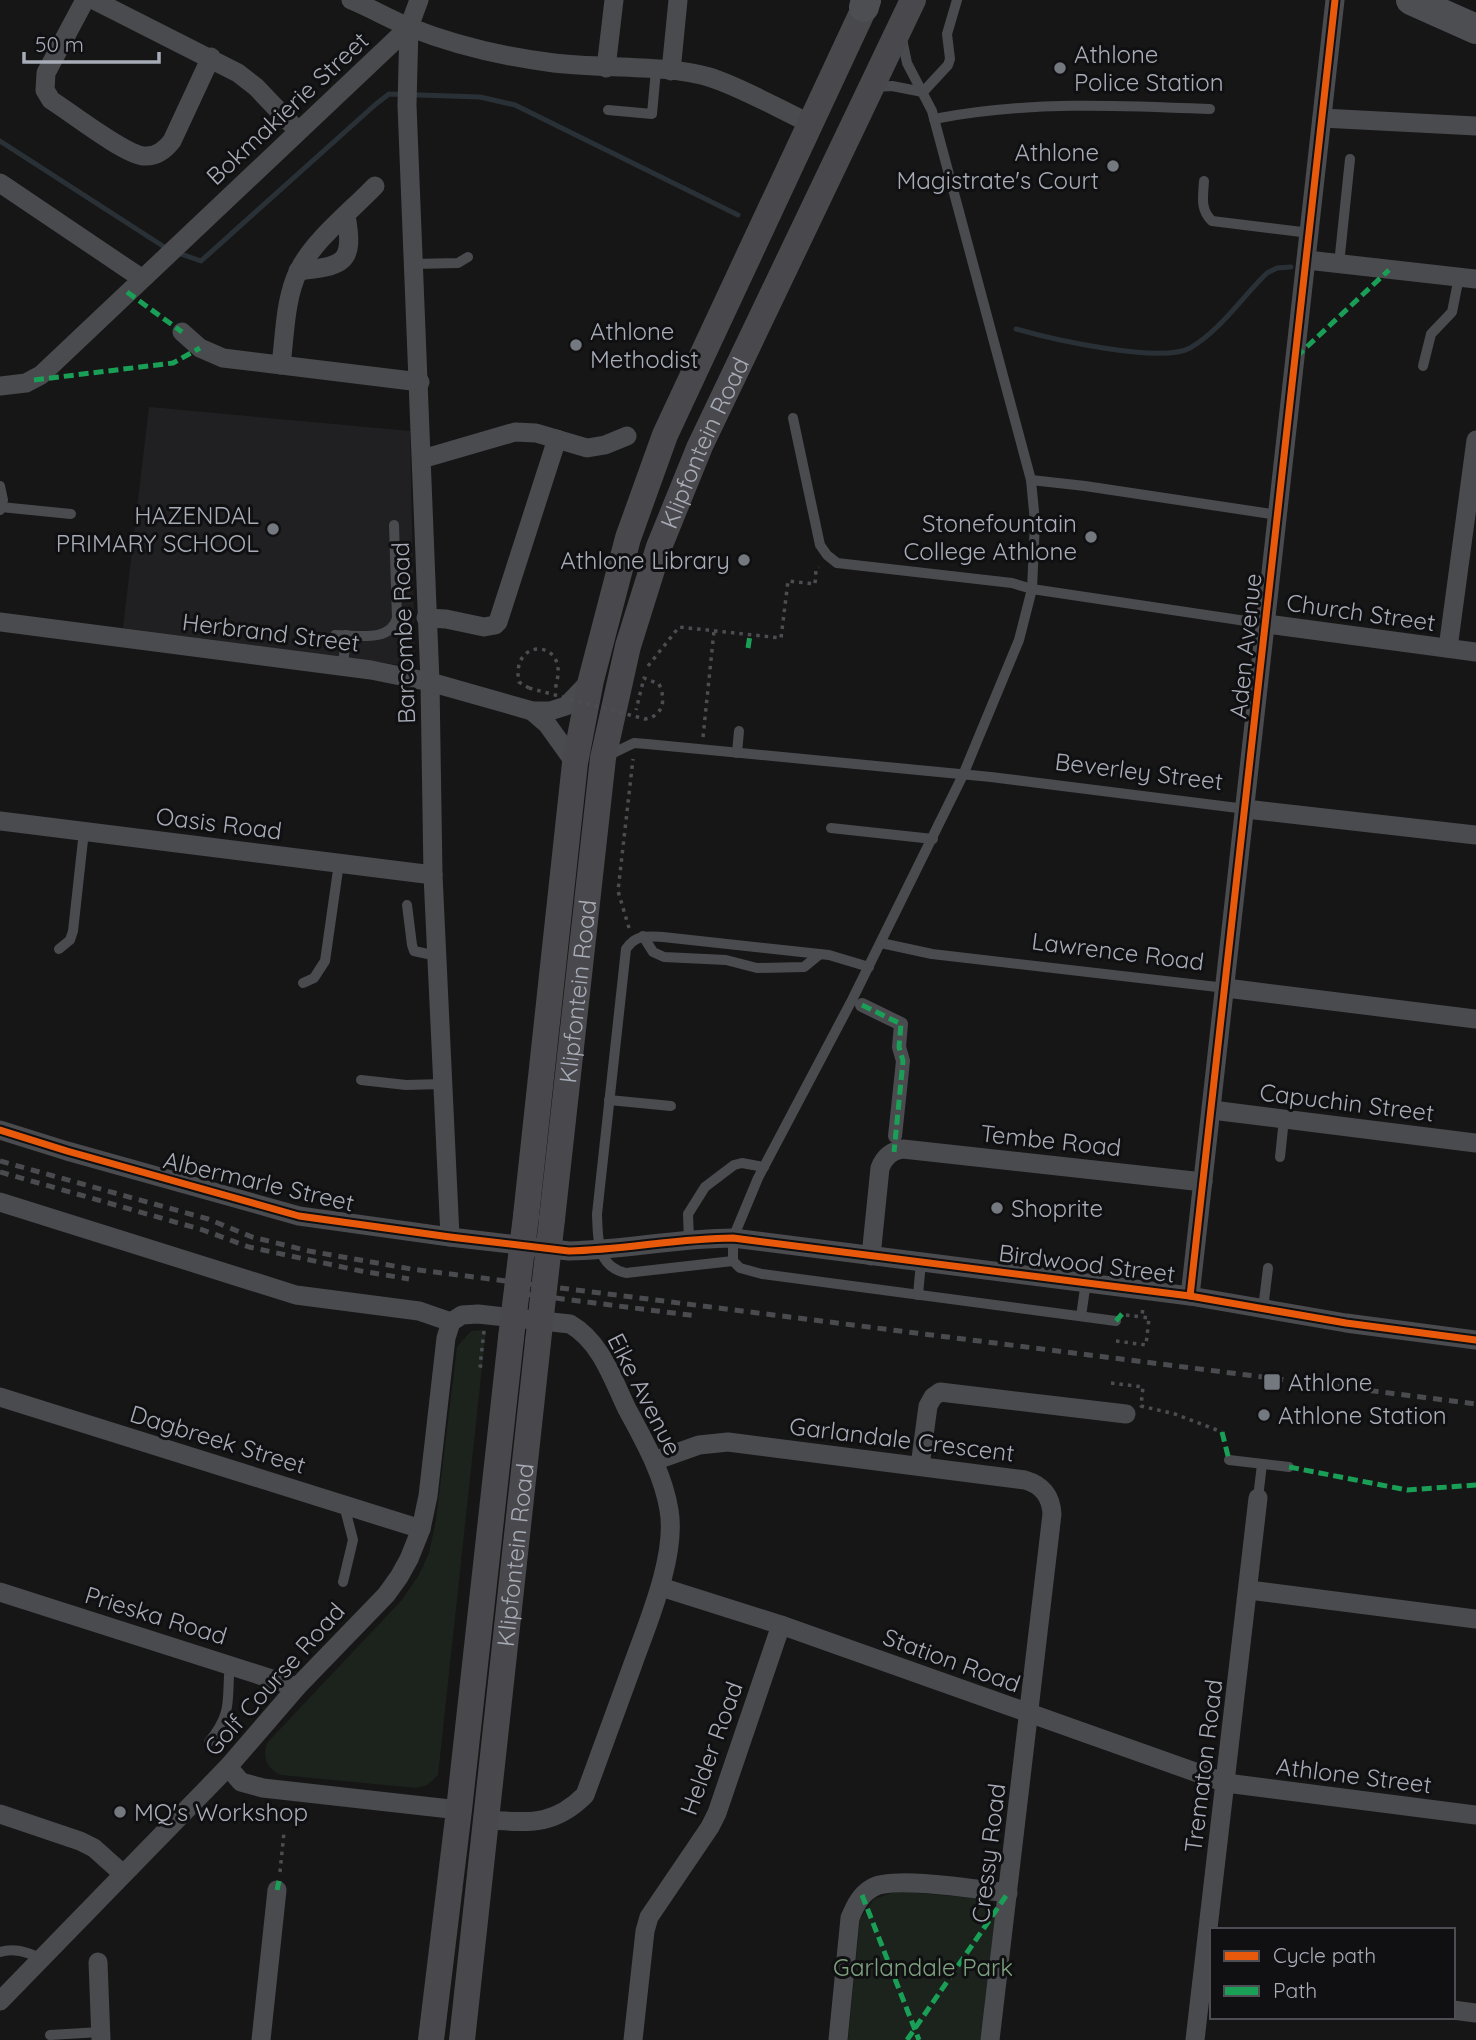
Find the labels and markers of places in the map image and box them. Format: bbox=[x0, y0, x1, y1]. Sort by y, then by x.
place label: Athlone Police Station bbox=[1074, 39, 1224, 97]
marker: Athlone Police Station bbox=[1052, 60, 1068, 76]
place label: Athlone Magistrate's Court bbox=[896, 137, 1099, 195]
marker: Athlone Magistrate's Court bbox=[1105, 158, 1121, 174]
place label: Athlone Methodist bbox=[590, 316, 699, 374]
marker: Athlone Methodist bbox=[568, 337, 584, 353]
place label: HAZENDAL PRIMARY SCHOOL bbox=[56, 500, 259, 558]
place label: Stonefountain College Athlone bbox=[904, 508, 1077, 566]
marker: HAZENDAL PRIMARY SCHOOL bbox=[265, 521, 281, 537]
marker: Stonefountain College Athlone bbox=[1083, 529, 1099, 545]
place label: Athlone Library bbox=[560, 545, 730, 575]
marker: Athlone Library bbox=[736, 552, 752, 568]
place label: Shoprite bbox=[1011, 1193, 1103, 1223]
marker: Shoprite bbox=[989, 1200, 1005, 1216]
place label: Athlone bbox=[1288, 1367, 1372, 1397]
marker: Athlone bbox=[1262, 1372, 1282, 1392]
place label: Athlone Station bbox=[1278, 1400, 1447, 1430]
marker: Athlone Station bbox=[1256, 1407, 1272, 1423]
place label: MQ's Workshop bbox=[134, 1797, 308, 1827]
marker: MQ's Workshop bbox=[112, 1804, 128, 1820]

